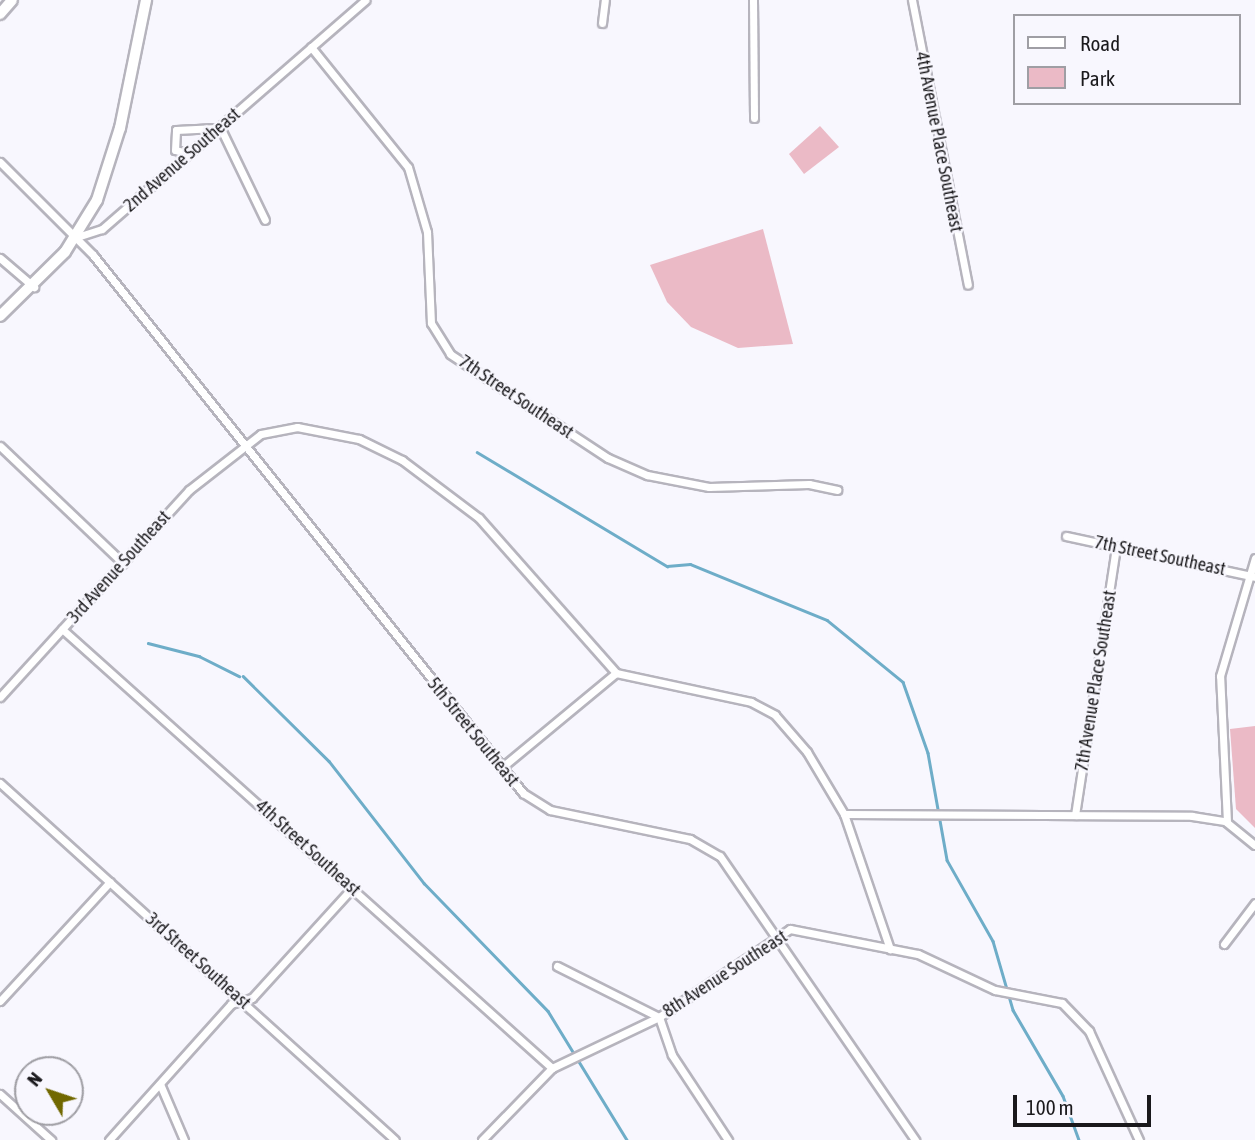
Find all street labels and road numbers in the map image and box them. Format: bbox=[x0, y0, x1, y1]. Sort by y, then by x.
street label: 4th Avenue Place Southeast bbox=[911, 50, 967, 234]
street label: 2nd Avenue Southeast bbox=[119, 104, 245, 216]
street label: 7th Street Southeast bbox=[455, 351, 577, 443]
street label: 3rd Avenue Southeast bbox=[63, 506, 175, 628]
street label: 7th Street Southeast bbox=[1092, 532, 1228, 580]
street label: 7th Avenue Place Southeast bbox=[1071, 589, 1121, 773]
street label: 5th Street Southeast bbox=[423, 673, 523, 791]
street label: 4th Street Southeast bbox=[251, 795, 365, 901]
street label: 3rd Street Southeast bbox=[141, 908, 255, 1014]
street label: 8th Avenue Southeast bbox=[659, 926, 791, 1022]

